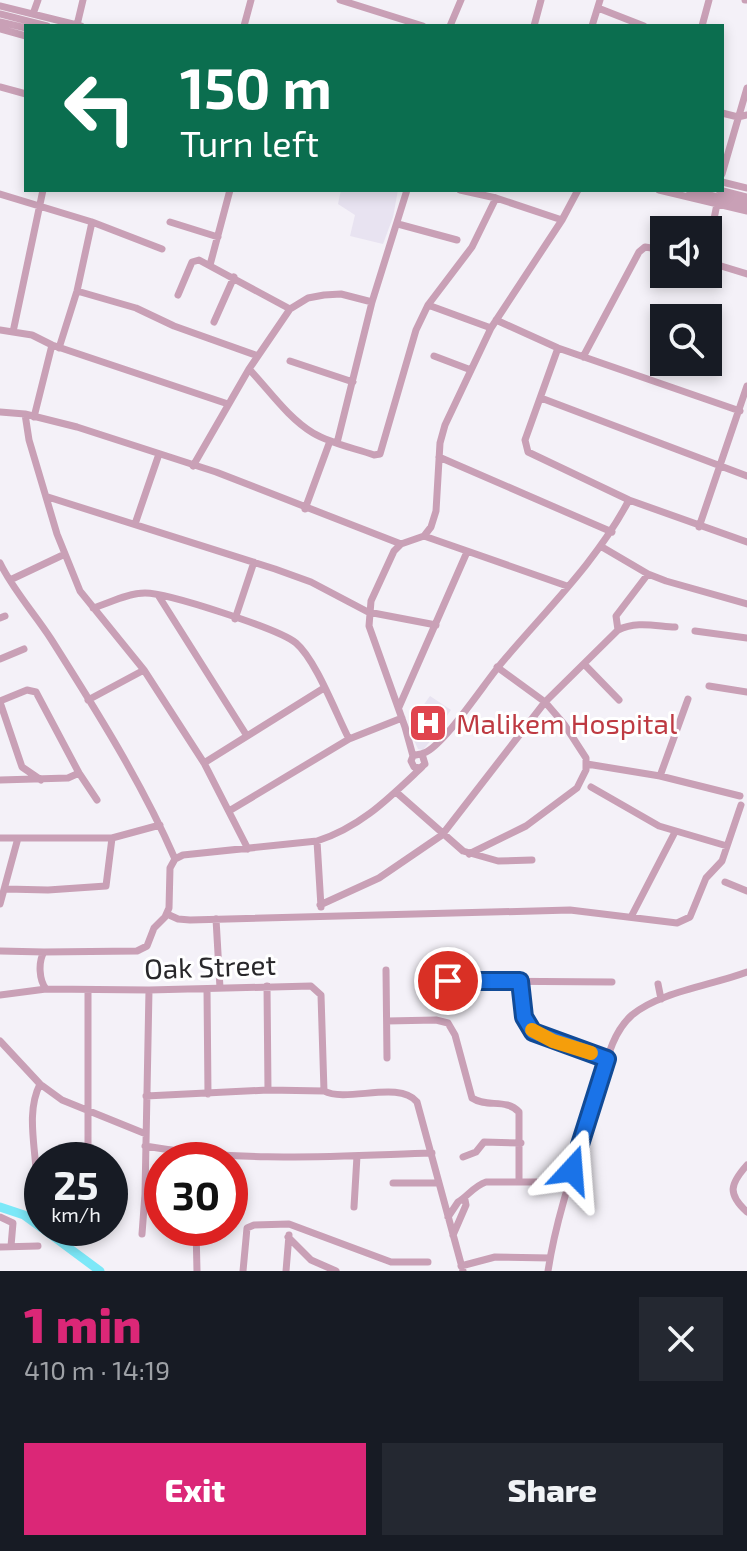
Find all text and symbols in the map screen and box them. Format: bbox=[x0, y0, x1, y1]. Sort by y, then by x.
text: 150 m bbox=[180, 53, 332, 120]
icon: left bbox=[48, 56, 152, 160]
text: Turn left bbox=[180, 121, 319, 164]
map controls bbox=[650, 216, 722, 376]
button: sound bbox=[650, 216, 722, 288]
button: search bbox=[650, 304, 722, 376]
hospital icon: Malikem Hospital bbox=[407, 702, 449, 744]
place label: Malikem Hospital bbox=[456, 706, 678, 740]
street label: Oak Street bbox=[143, 947, 277, 985]
pin bbox=[414, 947, 482, 1015]
icon: arrive bbox=[426, 959, 470, 1003]
position arrow bbox=[530, 1128, 614, 1212]
speed limit sign: 30 bbox=[144, 1142, 248, 1246]
text: 25 bbox=[53, 1160, 99, 1208]
text: km/h bbox=[51, 1202, 101, 1226]
text: 1 min bbox=[24, 1295, 142, 1353]
button: close bbox=[639, 1297, 723, 1381]
text: 410 m · 14:19 bbox=[24, 1354, 170, 1385]
button: Exit bbox=[24, 1443, 366, 1535]
button: Share bbox=[382, 1443, 723, 1535]

